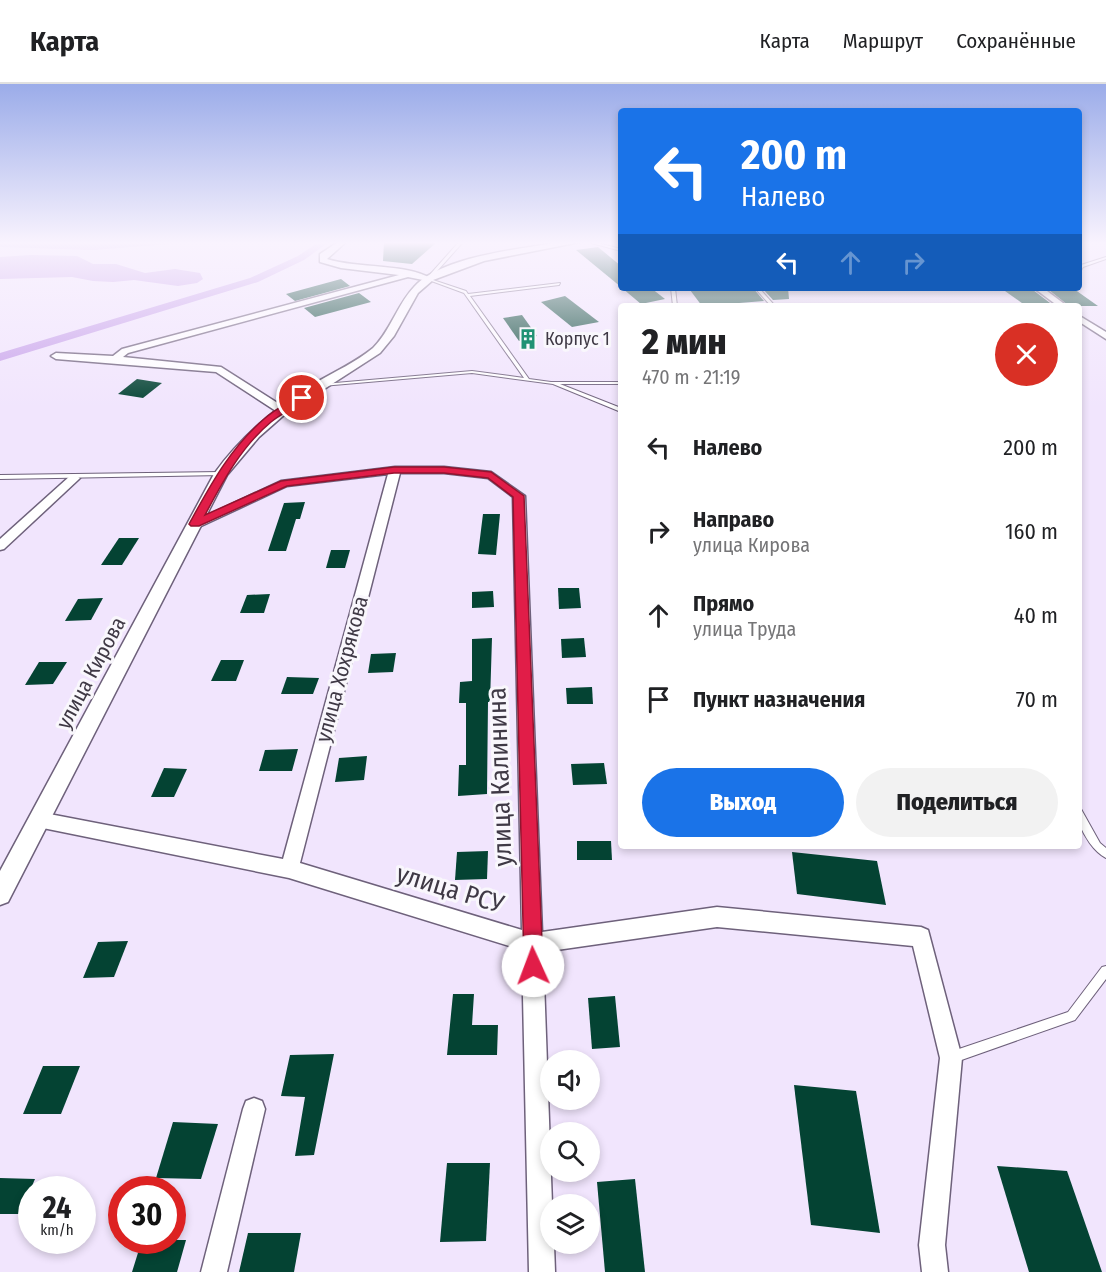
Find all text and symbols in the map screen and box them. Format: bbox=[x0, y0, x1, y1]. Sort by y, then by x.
text: Карта bbox=[30, 25, 99, 58]
text: Карта bbox=[760, 28, 810, 54]
text: Маршрут bbox=[843, 28, 923, 54]
text: Сохранённые bbox=[956, 28, 1076, 54]
text: 200 m bbox=[741, 130, 847, 180]
icon: left bbox=[642, 132, 720, 210]
text: Налево bbox=[741, 181, 825, 213]
icon: left bbox=[771, 246, 804, 279]
icon: ahead bbox=[834, 246, 867, 279]
icon: right bbox=[897, 246, 930, 279]
text: 2 мин bbox=[642, 320, 727, 364]
button: close bbox=[995, 323, 1058, 386]
building icon: Корпус 1 bbox=[516, 327, 540, 351]
place label: Корпус 1 bbox=[545, 328, 610, 350]
text: 470 m · 21:19 bbox=[642, 365, 740, 389]
pin bbox=[276, 372, 327, 423]
icon: arrive bbox=[285, 381, 318, 414]
icon: left bbox=[642, 431, 675, 464]
text: Налево bbox=[693, 434, 762, 461]
text: 200 m bbox=[1003, 434, 1058, 461]
text: Направо bbox=[693, 506, 774, 533]
icon: right bbox=[642, 515, 675, 548]
text: 160 m bbox=[1005, 518, 1058, 545]
text: улица Кирова bbox=[693, 533, 810, 557]
text: Прямо bbox=[693, 590, 754, 617]
street label: улица Хохрякова bbox=[310, 593, 374, 745]
icon: ahead bbox=[642, 599, 675, 632]
text: 40 m bbox=[1014, 602, 1058, 629]
street label: улица Кирова bbox=[51, 613, 131, 733]
text: улица Труда bbox=[693, 617, 796, 641]
icon: arrive bbox=[642, 683, 675, 716]
text: Пункт назначения bbox=[693, 686, 865, 713]
text: 70 m bbox=[1016, 686, 1058, 713]
street label: улица Калинина bbox=[481, 687, 519, 867]
button: Выход bbox=[642, 768, 844, 837]
button: Поделиться bbox=[856, 768, 1058, 837]
street label: улица РСУ bbox=[393, 858, 508, 920]
position arrow bbox=[501, 934, 565, 998]
map controls bbox=[540, 1050, 600, 1254]
button: sound bbox=[540, 1050, 600, 1110]
button: search bbox=[540, 1122, 600, 1182]
speed limit sign: 30 bbox=[108, 1176, 186, 1254]
text: 24 bbox=[43, 1190, 71, 1226]
button: layers bbox=[540, 1194, 600, 1254]
text: km/h bbox=[40, 1221, 74, 1239]

